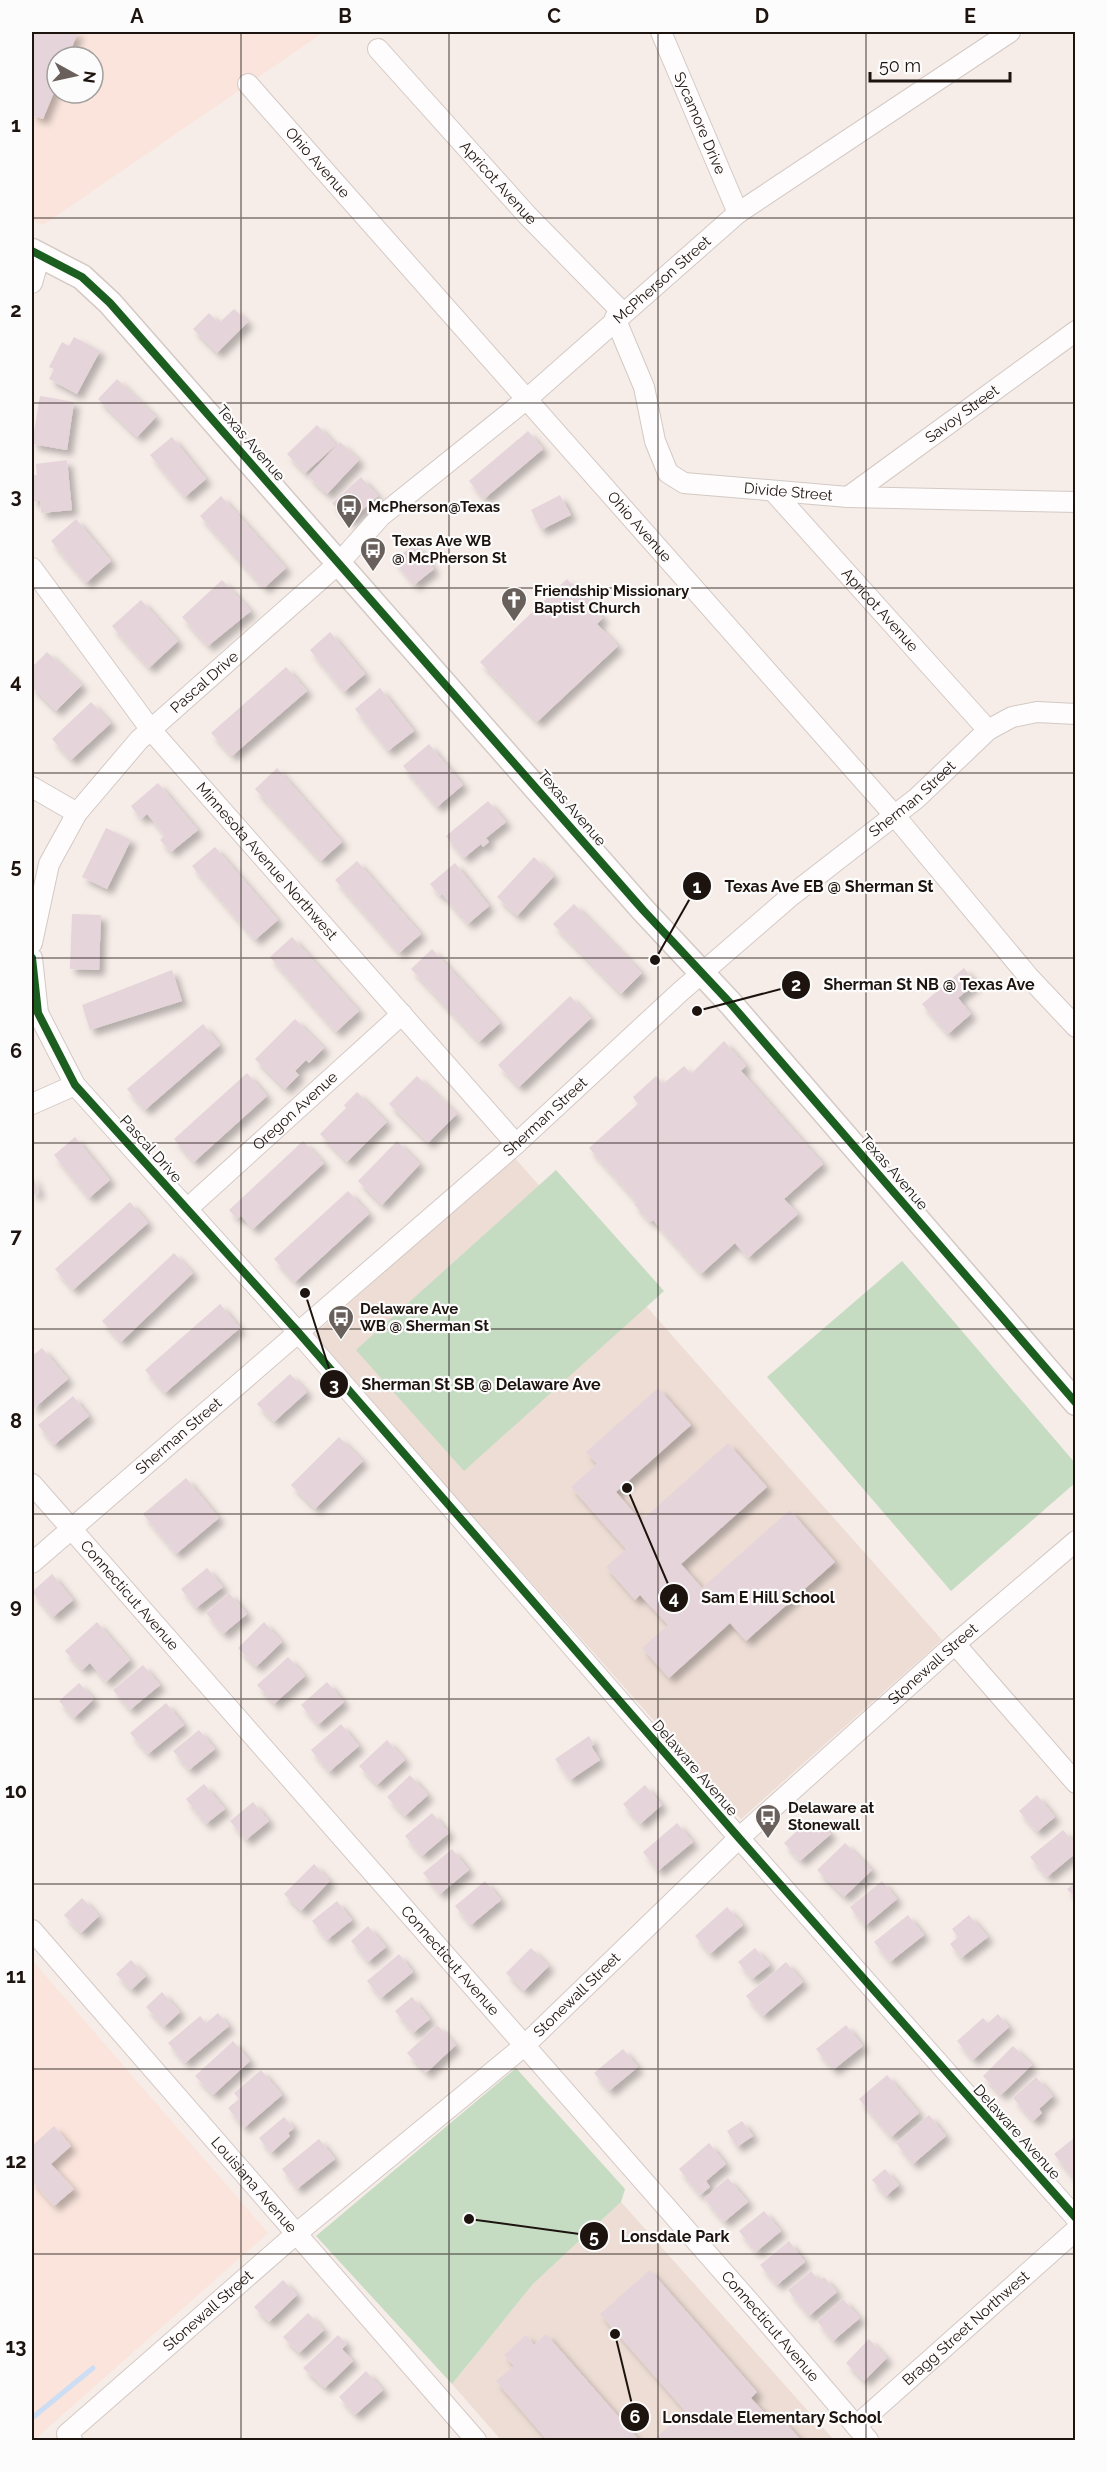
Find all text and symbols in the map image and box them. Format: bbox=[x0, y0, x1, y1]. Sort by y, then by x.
text: A bbox=[130, 4, 144, 28]
text: B bbox=[338, 4, 352, 28]
text: C bbox=[547, 4, 561, 28]
text: D bbox=[755, 4, 769, 28]
text: E bbox=[964, 4, 976, 28]
north arrow bbox=[45, 45, 105, 105]
scale bar bbox=[870, 45, 1010, 83]
text: 50 m bbox=[879, 55, 921, 76]
street label: Sycamore Drive bbox=[670, 69, 730, 177]
text: N bbox=[79, 70, 100, 84]
text: 1 bbox=[11, 113, 21, 137]
street label: Ohio Avenue bbox=[282, 124, 354, 202]
street label: Apricot Avenue bbox=[456, 137, 541, 229]
street label: McPherson Street bbox=[610, 232, 714, 328]
text: 2 bbox=[10, 298, 22, 322]
street label: Savoy Street bbox=[922, 381, 1002, 447]
street label: Texas Avenue bbox=[213, 401, 289, 485]
street label: Divide Street bbox=[743, 479, 833, 505]
text: 3 bbox=[10, 484, 22, 508]
street label: Ohio Avenue bbox=[603, 488, 676, 566]
bus stop icon: McPherson@Texas bbox=[334, 492, 364, 530]
place label: McPherson@Texas bbox=[368, 498, 500, 516]
place label: Texas Ave WB @ McPherson St bbox=[392, 532, 507, 567]
bus stop icon: Texas Ave WB @ McPherson St bbox=[358, 535, 388, 573]
street label: Apricot Avenue bbox=[838, 565, 922, 656]
place label: Friendship Missionary Baptist Church bbox=[534, 582, 690, 617]
church icon: Friendship Missionary Baptist Church bbox=[499, 585, 529, 623]
street label: Pascal Drive bbox=[167, 647, 242, 717]
text: 4 bbox=[10, 669, 22, 693]
street label: Sherman Street bbox=[865, 757, 959, 841]
street label: Texas Avenue bbox=[534, 766, 610, 850]
street label: Minnesota Avenue Northwest bbox=[192, 779, 341, 944]
text: 5 bbox=[10, 854, 22, 878]
callout: Texas Ave EB @ Sherman St bbox=[682, 869, 945, 903]
text: 1 bbox=[693, 876, 702, 897]
text: Texas Ave EB @ Sherman St bbox=[725, 877, 933, 896]
callout: Sherman St NB @ Texas Ave bbox=[781, 968, 1047, 1002]
text: 2 bbox=[791, 974, 801, 995]
text: Sherman St NB @ Texas Ave bbox=[824, 975, 1035, 994]
text: 6 bbox=[10, 1039, 22, 1063]
street label: Oregon Avenue bbox=[249, 1068, 341, 1154]
street label: Sherman Street bbox=[499, 1074, 591, 1160]
street label: Pascal Drive bbox=[116, 1112, 186, 1186]
street label: Texas Avenue bbox=[856, 1130, 932, 1214]
text: 7 bbox=[10, 1224, 22, 1248]
place label: Delaware Ave WB @ Sherman St bbox=[360, 1300, 489, 1335]
bus stop icon: Delaware Ave WB @ Sherman St bbox=[326, 1303, 356, 1341]
callout: Sherman St SB @ Delaware Ave bbox=[319, 1367, 613, 1401]
text: 3 bbox=[329, 1374, 339, 1395]
text: Sherman St SB @ Delaware Ave bbox=[361, 1375, 601, 1394]
street label: Sherman Street bbox=[132, 1394, 225, 1478]
text: 8 bbox=[10, 1409, 22, 1433]
street label: Connecticut Avenue bbox=[77, 1537, 183, 1654]
callout: Sam E Hill School bbox=[659, 1581, 847, 1615]
text: 4 bbox=[669, 1587, 679, 1608]
text: Sam E Hill School bbox=[701, 1588, 836, 1607]
text: 9 bbox=[10, 1594, 22, 1618]
street label: Stonewall Street bbox=[885, 1620, 981, 1709]
street label: Delaware Avenue bbox=[648, 1716, 742, 1820]
text: 10 bbox=[5, 1779, 27, 1803]
place label: Delaware at Stonewall bbox=[788, 1799, 875, 1834]
bus stop icon: Delaware at Stonewall bbox=[753, 1802, 783, 1840]
street label: Connecticut Avenue bbox=[397, 1902, 503, 2019]
street label: Stonewall Street bbox=[530, 1949, 624, 2041]
text: 11 bbox=[6, 1964, 26, 1988]
street label: Delaware Avenue bbox=[970, 2081, 1064, 2183]
street label: Louisiana Avenue bbox=[207, 2133, 301, 2237]
text: 12 bbox=[5, 2149, 27, 2173]
callout: Lonsdale Park bbox=[579, 2219, 741, 2253]
text: 5 bbox=[589, 2226, 599, 2247]
text: Lonsdale Park bbox=[621, 2227, 729, 2246]
street label: Stonewall Street bbox=[159, 2267, 257, 2355]
street label: Connecticut Avenue bbox=[718, 2267, 823, 2385]
street label: Bragg Street Northwest bbox=[899, 2267, 1033, 2389]
text: 13 bbox=[5, 2334, 27, 2358]
callout: Lonsdale Elementary School bbox=[620, 2400, 894, 2434]
text: 6 bbox=[630, 2406, 641, 2427]
text: Lonsdale Elementary School bbox=[662, 2408, 883, 2427]

